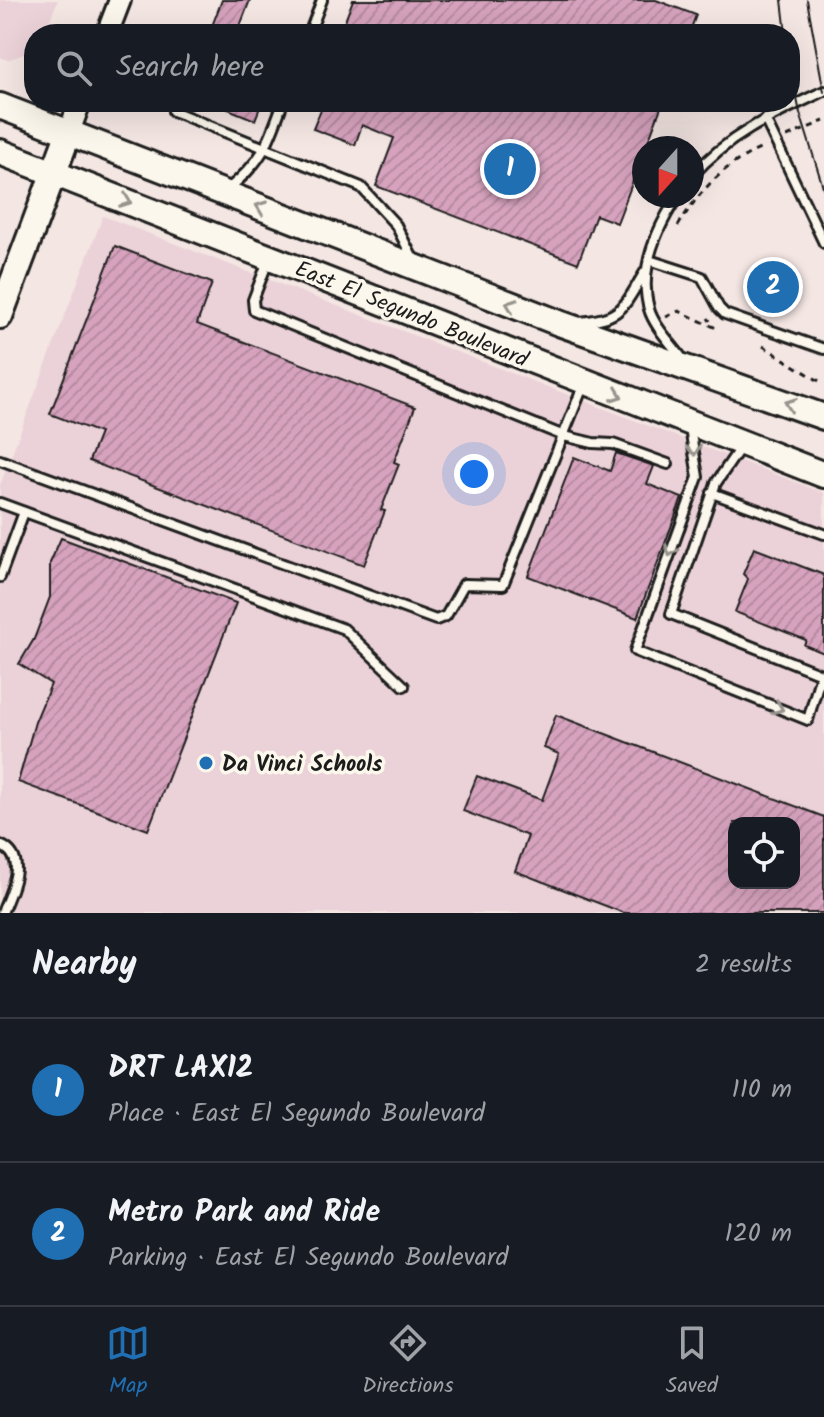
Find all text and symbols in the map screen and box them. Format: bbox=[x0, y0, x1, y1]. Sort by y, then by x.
search box bbox=[24, 24, 800, 112]
text: Search here bbox=[116, 44, 264, 92]
icon: search bbox=[52, 46, 96, 90]
north arrow bbox=[632, 136, 704, 208]
pin: 1 bbox=[484, 139, 536, 199]
one-way arrow bbox=[118, 191, 132, 208]
one-way arrow bbox=[255, 200, 269, 217]
street label: East El Segundo Boulevard bbox=[289, 252, 534, 379]
pin: 2 bbox=[747, 257, 799, 317]
one-way arrow bbox=[505, 298, 519, 315]
one-way arrow bbox=[609, 385, 623, 402]
one-way arrow bbox=[783, 398, 797, 414]
one-way arrow bbox=[685, 443, 702, 457]
your location bbox=[454, 454, 494, 494]
one-way arrow bbox=[664, 543, 681, 557]
one-way arrow bbox=[770, 698, 784, 715]
place label: Da Vinci Schools bbox=[222, 748, 383, 783]
marker: Da Vinci Schools bbox=[197, 754, 215, 772]
map controls bbox=[728, 817, 800, 889]
button: locate bbox=[728, 817, 800, 889]
text: Nearby bbox=[32, 938, 137, 992]
text: 2 results bbox=[695, 944, 792, 986]
text: DRT LAX12 bbox=[108, 1045, 253, 1093]
text: 1 bbox=[54, 1069, 62, 1111]
text: 110 m bbox=[732, 1069, 792, 1111]
text: Place · East El Segundo Boulevard bbox=[108, 1093, 485, 1135]
text: Metro Park and Ride bbox=[108, 1189, 380, 1237]
text: 2 bbox=[50, 1213, 66, 1255]
text: 120 m bbox=[725, 1213, 792, 1255]
text: Parking · East El Segundo Boulevard bbox=[108, 1237, 509, 1279]
tab: Map bbox=[106, 1321, 150, 1404]
tab: Directions bbox=[362, 1321, 454, 1404]
tab: Saved bbox=[666, 1321, 718, 1404]

